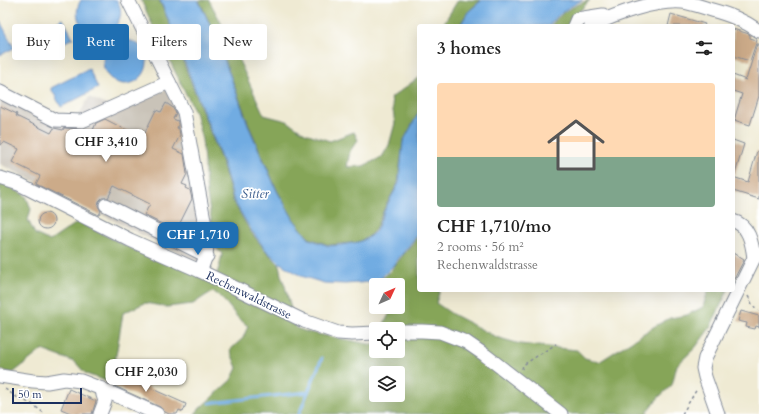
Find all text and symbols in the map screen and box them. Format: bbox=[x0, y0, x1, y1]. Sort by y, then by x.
chip: Buy bbox=[12, 24, 65, 60]
chip: Rent bbox=[73, 24, 129, 60]
chip: Filters bbox=[137, 24, 201, 60]
chip: New bbox=[209, 24, 267, 60]
text: 3 homes bbox=[437, 37, 501, 60]
icon: filters bbox=[693, 37, 715, 59]
icon: home bbox=[540, 109, 612, 181]
pin: CHF 3,410 bbox=[60, 129, 152, 163]
text: CHF 3,410 bbox=[74, 133, 138, 151]
water label: Sitter bbox=[241, 185, 269, 203]
text: CHF 1,710/mo bbox=[437, 215, 551, 238]
pin: CHF 1,710 bbox=[152, 222, 244, 256]
text: CHF 1,710 bbox=[166, 226, 230, 244]
text: 2 rooms · 56 m² bbox=[437, 238, 524, 256]
text: Rechenwaldstrasse bbox=[437, 256, 538, 274]
street label: Rechenwaldstrasse bbox=[204, 267, 294, 323]
north arrow bbox=[369, 278, 405, 314]
map controls bbox=[369, 278, 405, 402]
button: locate bbox=[369, 322, 405, 358]
pin: CHF 2,030 bbox=[100, 359, 192, 393]
text: CHF 2,030 bbox=[114, 363, 178, 381]
button: layers bbox=[369, 366, 405, 402]
scale bar bbox=[12, 386, 82, 405]
text: 50 m bbox=[18, 387, 42, 402]

